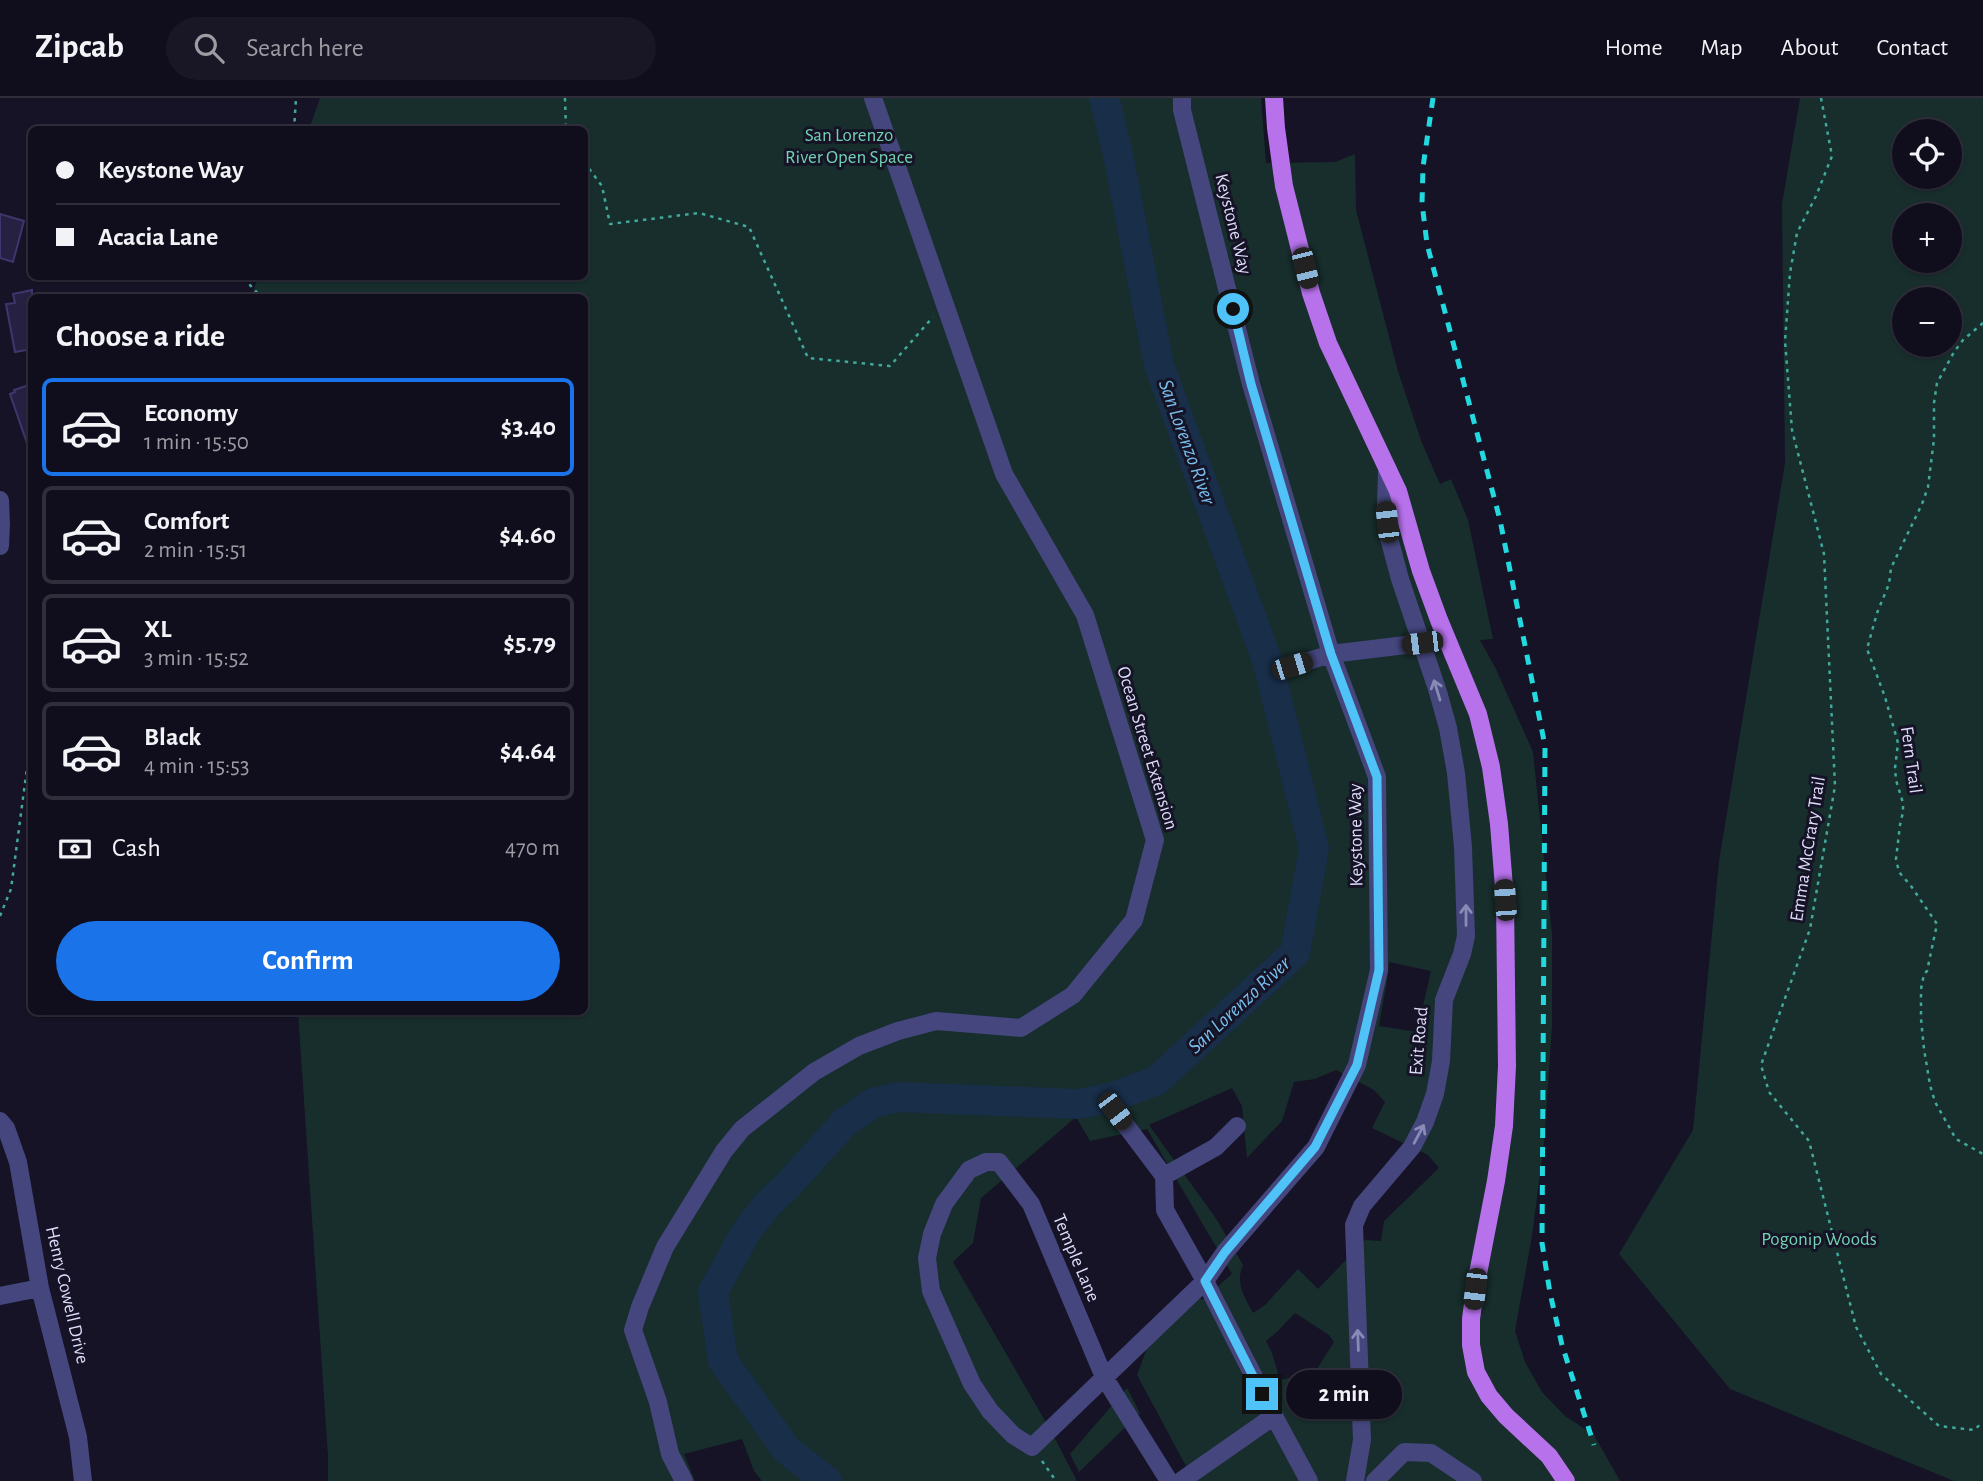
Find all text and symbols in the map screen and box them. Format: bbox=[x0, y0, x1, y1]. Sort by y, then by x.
search box bbox=[166, 17, 656, 80]
icon: search bbox=[190, 29, 228, 67]
text: Zipcab bbox=[35, 31, 124, 64]
text: Search here bbox=[246, 35, 364, 61]
text: Home bbox=[1605, 36, 1663, 60]
text: Map bbox=[1701, 36, 1743, 60]
text: About bbox=[1781, 36, 1838, 60]
text: Contact bbox=[1876, 36, 1948, 60]
map controls bbox=[1892, 119, 1962, 357]
button: locate bbox=[1892, 119, 1962, 189]
park label: San Lorenzo River Open Space bbox=[785, 126, 913, 167]
text: Keystone Way bbox=[98, 157, 244, 183]
street label: Keystone Way bbox=[1211, 172, 1255, 276]
button: + bbox=[1892, 203, 1962, 273]
text: Acacia Lane bbox=[98, 224, 218, 250]
car bbox=[1290, 245, 1321, 291]
button: − bbox=[1892, 287, 1962, 357]
route start bbox=[1217, 293, 1249, 325]
text: Choose a ride bbox=[56, 320, 225, 352]
water label: San Lorenzo River bbox=[1155, 377, 1220, 508]
icon: car bbox=[60, 396, 123, 459]
text: Economy bbox=[144, 400, 238, 426]
text: $3.40 bbox=[501, 414, 556, 440]
text: 1 min · 15:50 bbox=[144, 431, 249, 454]
car bbox=[1375, 500, 1400, 544]
icon: car bbox=[60, 504, 123, 567]
text: Comfort bbox=[144, 508, 229, 534]
text: $4.60 bbox=[499, 522, 556, 548]
text: 2 min · 15:51 bbox=[144, 539, 247, 562]
icon: car bbox=[60, 612, 123, 675]
text: XL bbox=[144, 616, 171, 642]
text: $5.79 bbox=[503, 630, 556, 656]
car bbox=[1400, 630, 1445, 656]
text: 3 min · 15:52 bbox=[144, 647, 249, 670]
car bbox=[1269, 650, 1316, 682]
street label: Ocean Street Extension bbox=[1113, 664, 1181, 832]
one-way arrow bbox=[1430, 679, 1443, 701]
icon: car bbox=[60, 720, 123, 783]
text: Black bbox=[144, 724, 201, 750]
street label: Fern Trail bbox=[1897, 725, 1925, 795]
text: $4.64 bbox=[500, 738, 556, 764]
text: 4 min · 15:53 bbox=[144, 755, 249, 778]
street label: Emma McCrary Trail bbox=[1787, 775, 1829, 923]
street label: Keystone Way bbox=[1346, 783, 1366, 887]
icon: cash bbox=[56, 830, 94, 868]
text: Cash bbox=[112, 835, 161, 861]
text: 470 m bbox=[505, 837, 560, 860]
car bbox=[1494, 878, 1517, 922]
one-way arrow bbox=[1459, 903, 1473, 926]
button: Confirm bbox=[56, 921, 560, 1001]
water label: San Lorenzo River bbox=[1184, 952, 1295, 1057]
street label: Exit Road bbox=[1407, 1006, 1431, 1076]
car bbox=[1094, 1088, 1137, 1134]
one-way arrow bbox=[1413, 1124, 1426, 1145]
street label: Temple Lane bbox=[1049, 1211, 1103, 1305]
street label: Henry Cowell Drive bbox=[42, 1224, 92, 1366]
park label: Pogonip Woods bbox=[1761, 1230, 1877, 1249]
car bbox=[1463, 1267, 1488, 1311]
one-way arrow bbox=[1352, 1329, 1365, 1352]
callout: 2 min bbox=[1286, 1370, 1402, 1418]
route end bbox=[1246, 1378, 1278, 1410]
text: 2 min bbox=[1318, 1383, 1370, 1406]

